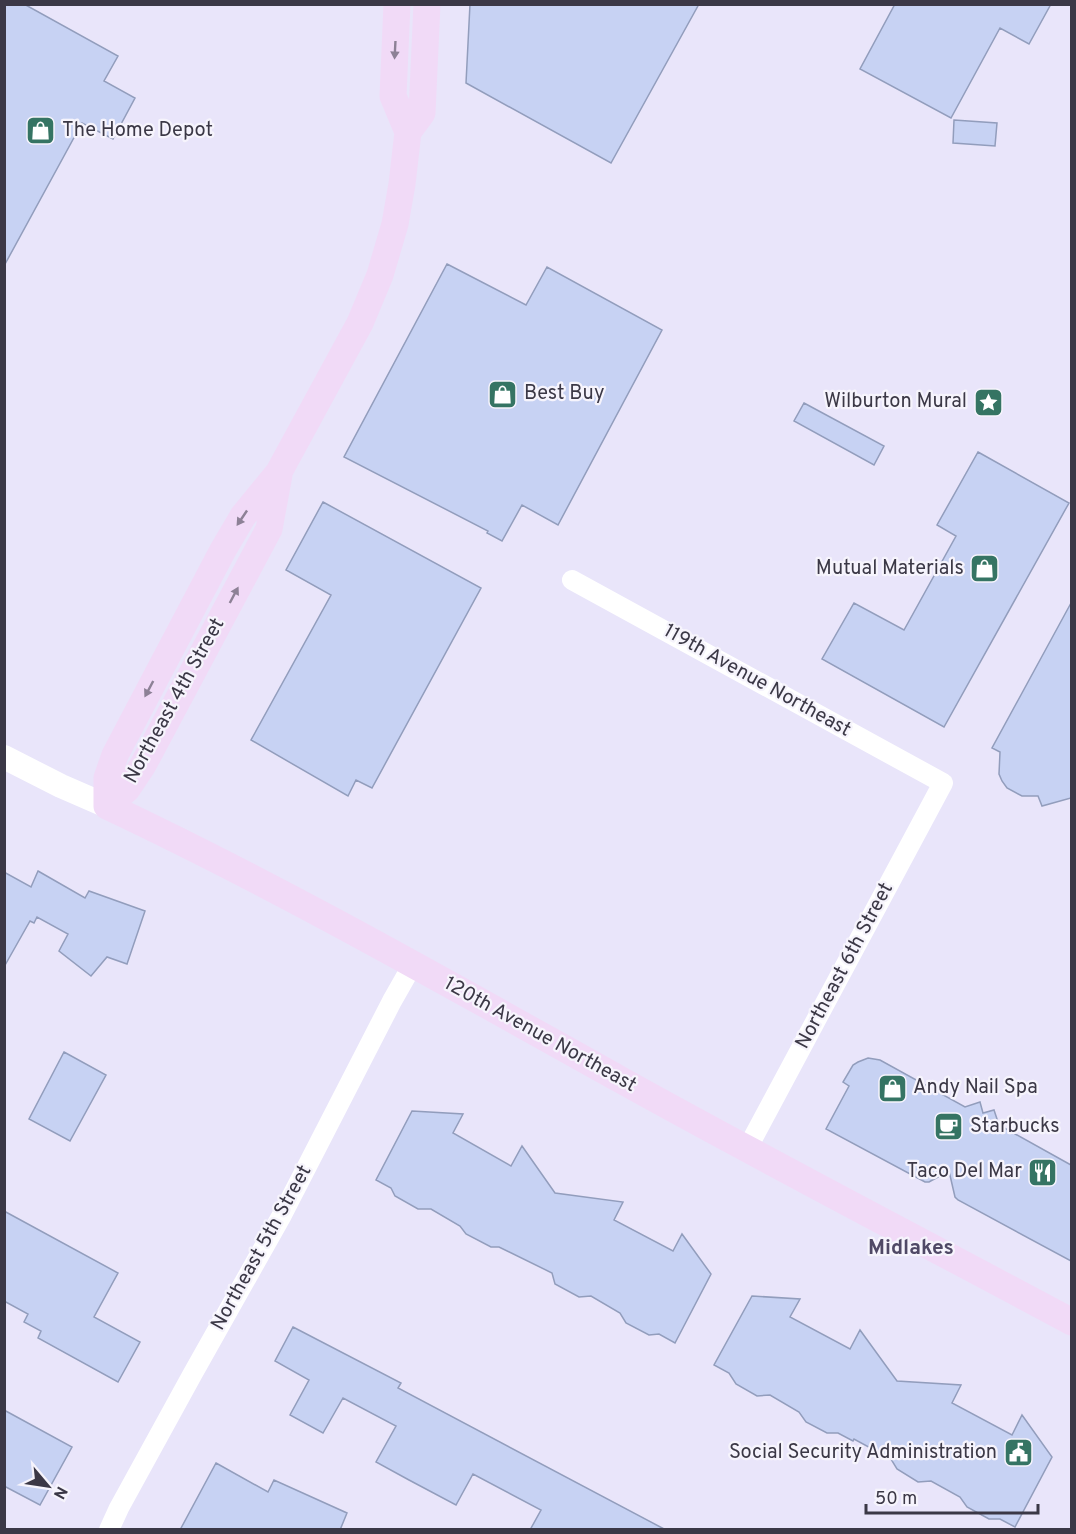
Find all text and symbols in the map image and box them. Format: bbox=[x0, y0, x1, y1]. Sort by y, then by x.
one-way arrow bbox=[390, 41, 400, 60]
shop icon: The Home Depot bbox=[25, 115, 57, 147]
place label: The Home Depot bbox=[62, 118, 213, 144]
shop icon: Best Buy bbox=[487, 378, 519, 410]
place label: Best Buy bbox=[524, 381, 604, 407]
place icon: Wilburton Mural bbox=[972, 386, 1004, 418]
place label: Wilburton Mural bbox=[824, 389, 967, 415]
one-way arrow bbox=[237, 510, 248, 526]
shop icon: Mutual Materials bbox=[969, 553, 1001, 585]
place label: Mutual Materials bbox=[816, 556, 964, 582]
one-way arrow bbox=[229, 586, 239, 603]
street label: Northeast 4th Street bbox=[119, 614, 231, 788]
street label: 119th Avenue Northeast bbox=[659, 619, 855, 743]
one-way arrow bbox=[144, 681, 154, 698]
street label: Northeast 6th Street bbox=[790, 878, 900, 1054]
street label: 120th Avenue Northeast bbox=[439, 971, 641, 1099]
shop icon: Andy Nail Spa bbox=[876, 1072, 908, 1104]
place label: Andy Nail Spa bbox=[913, 1075, 1038, 1101]
cafe icon: Starbucks bbox=[933, 1111, 965, 1143]
place label: Starbucks bbox=[970, 1114, 1060, 1140]
restaurant icon: Taco Del Mar bbox=[1027, 1156, 1059, 1188]
place label: Taco Del Mar bbox=[907, 1159, 1022, 1185]
street label: Northeast 5th Street bbox=[206, 1161, 318, 1335]
district label: Midlakes bbox=[868, 1235, 954, 1262]
public building icon: Social Security Administration bbox=[1002, 1437, 1034, 1469]
place label: Social Security Administration bbox=[729, 1440, 997, 1466]
north arrow bbox=[18, 1456, 78, 1516]
scale bar bbox=[866, 1477, 1038, 1515]
text: N bbox=[48, 1482, 71, 1502]
text: 50 m bbox=[875, 1488, 917, 1511]

